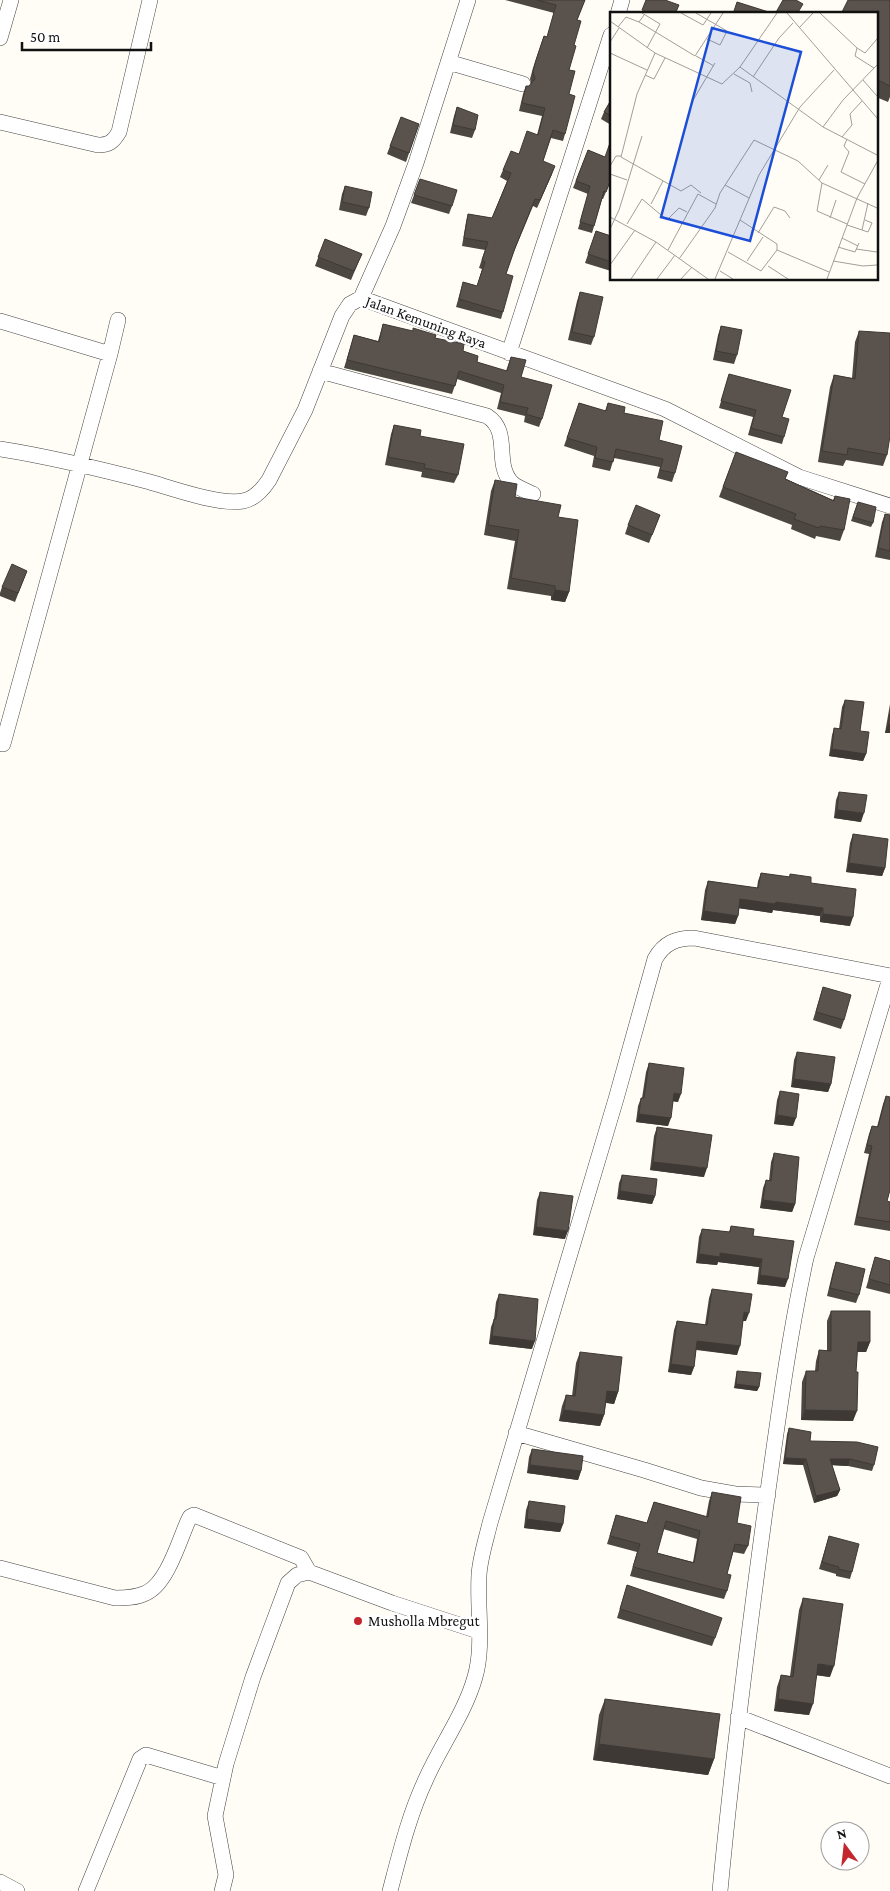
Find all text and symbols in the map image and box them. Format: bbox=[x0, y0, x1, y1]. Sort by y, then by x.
inset map bbox=[610, 12, 878, 280]
scale bar bbox=[22, 20, 151, 52]
text: 50 m bbox=[30, 29, 60, 45]
street label: Jalan Kemuning Raya bbox=[361, 292, 489, 352]
place label: Musholla Mbregut bbox=[368, 1613, 480, 1630]
marker: Musholla Mbregut bbox=[352, 1615, 364, 1627]
north arrow bbox=[820, 1821, 870, 1871]
text: N bbox=[835, 1824, 849, 1842]

